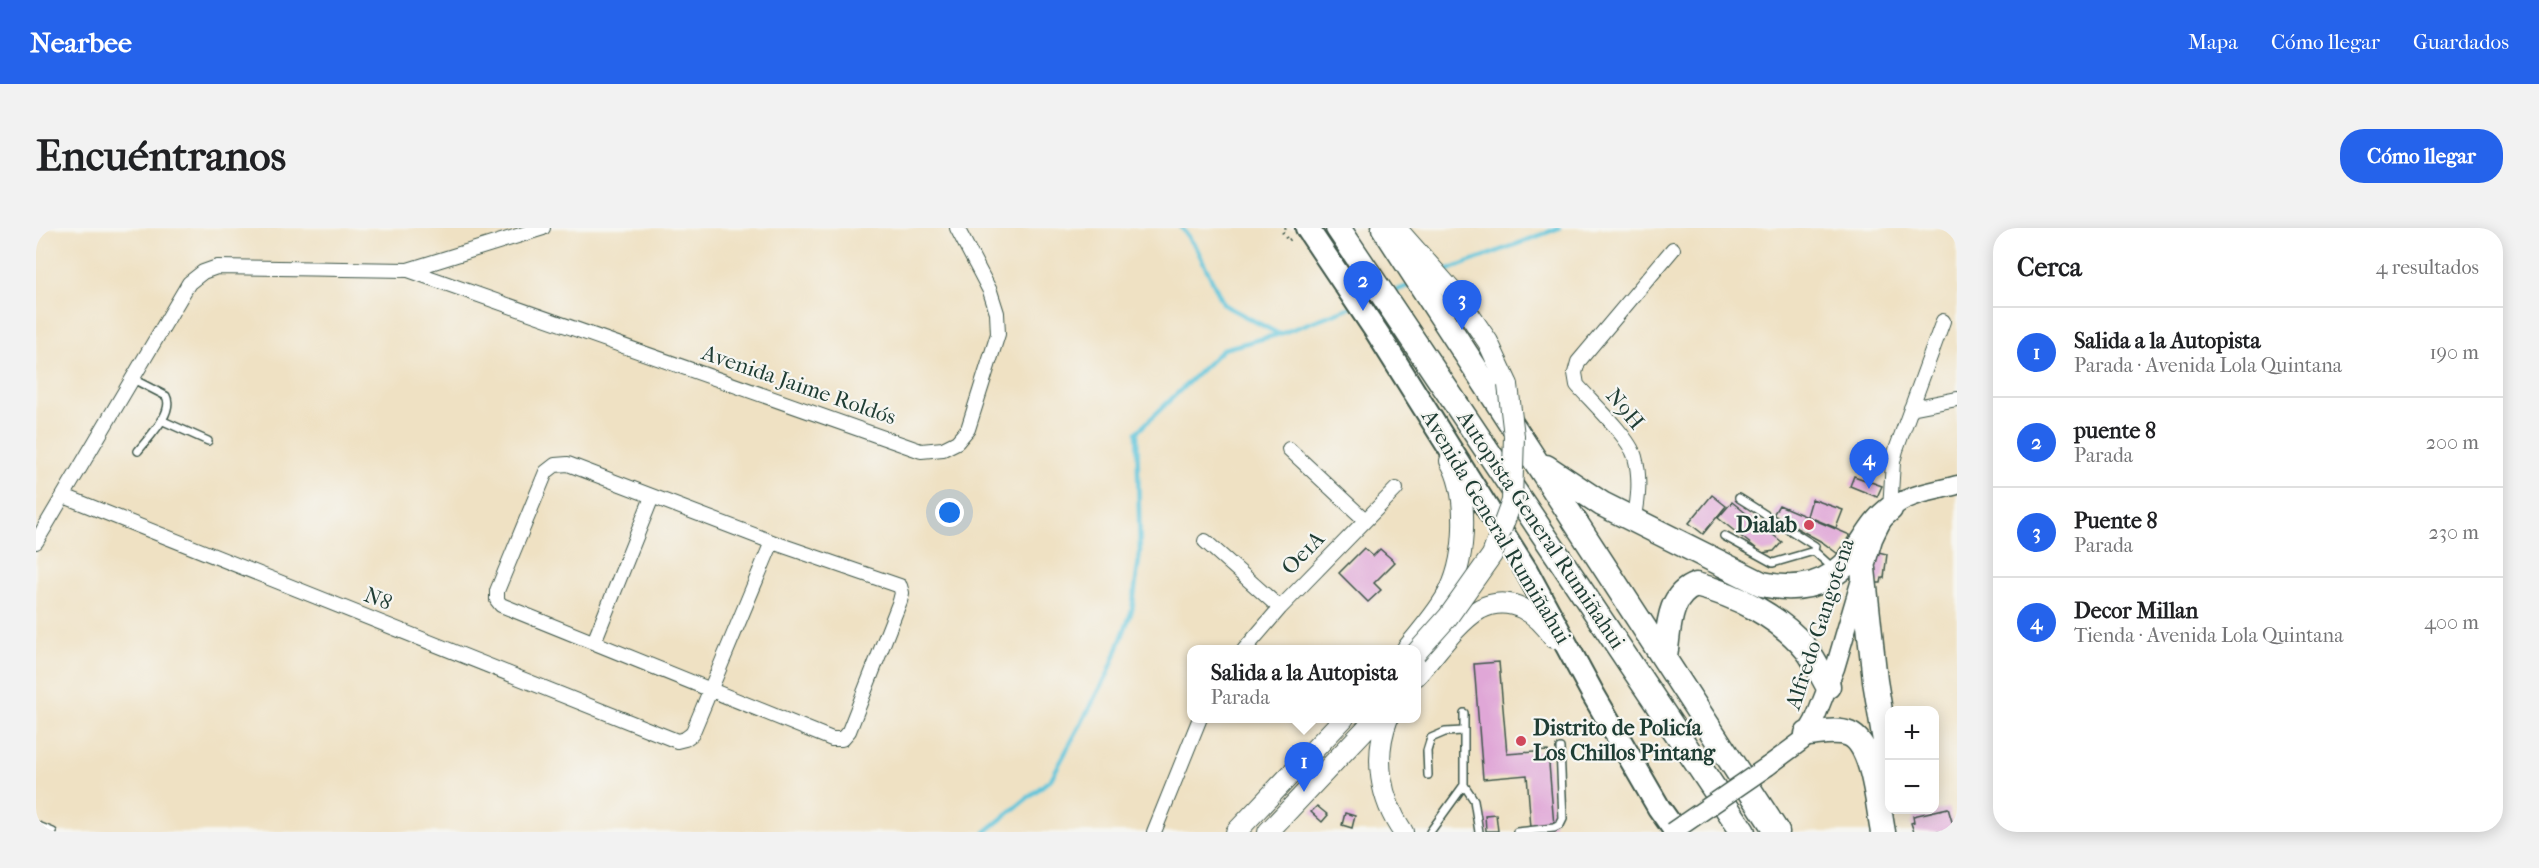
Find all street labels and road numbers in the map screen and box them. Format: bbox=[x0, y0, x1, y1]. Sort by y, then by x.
street label: Avenida Jaime Roldós bbox=[698, 339, 899, 430]
street label: N9H bbox=[1600, 383, 1650, 435]
street label: Avenida General Rumiñahui bbox=[1415, 404, 1577, 649]
street label: Autopista General Rumiñahui bbox=[1451, 405, 1631, 654]
street label: Oe1A bbox=[1276, 525, 1330, 580]
street label: Alfredo Gangotena bbox=[1780, 534, 1860, 714]
street label: N8 bbox=[360, 582, 396, 616]

